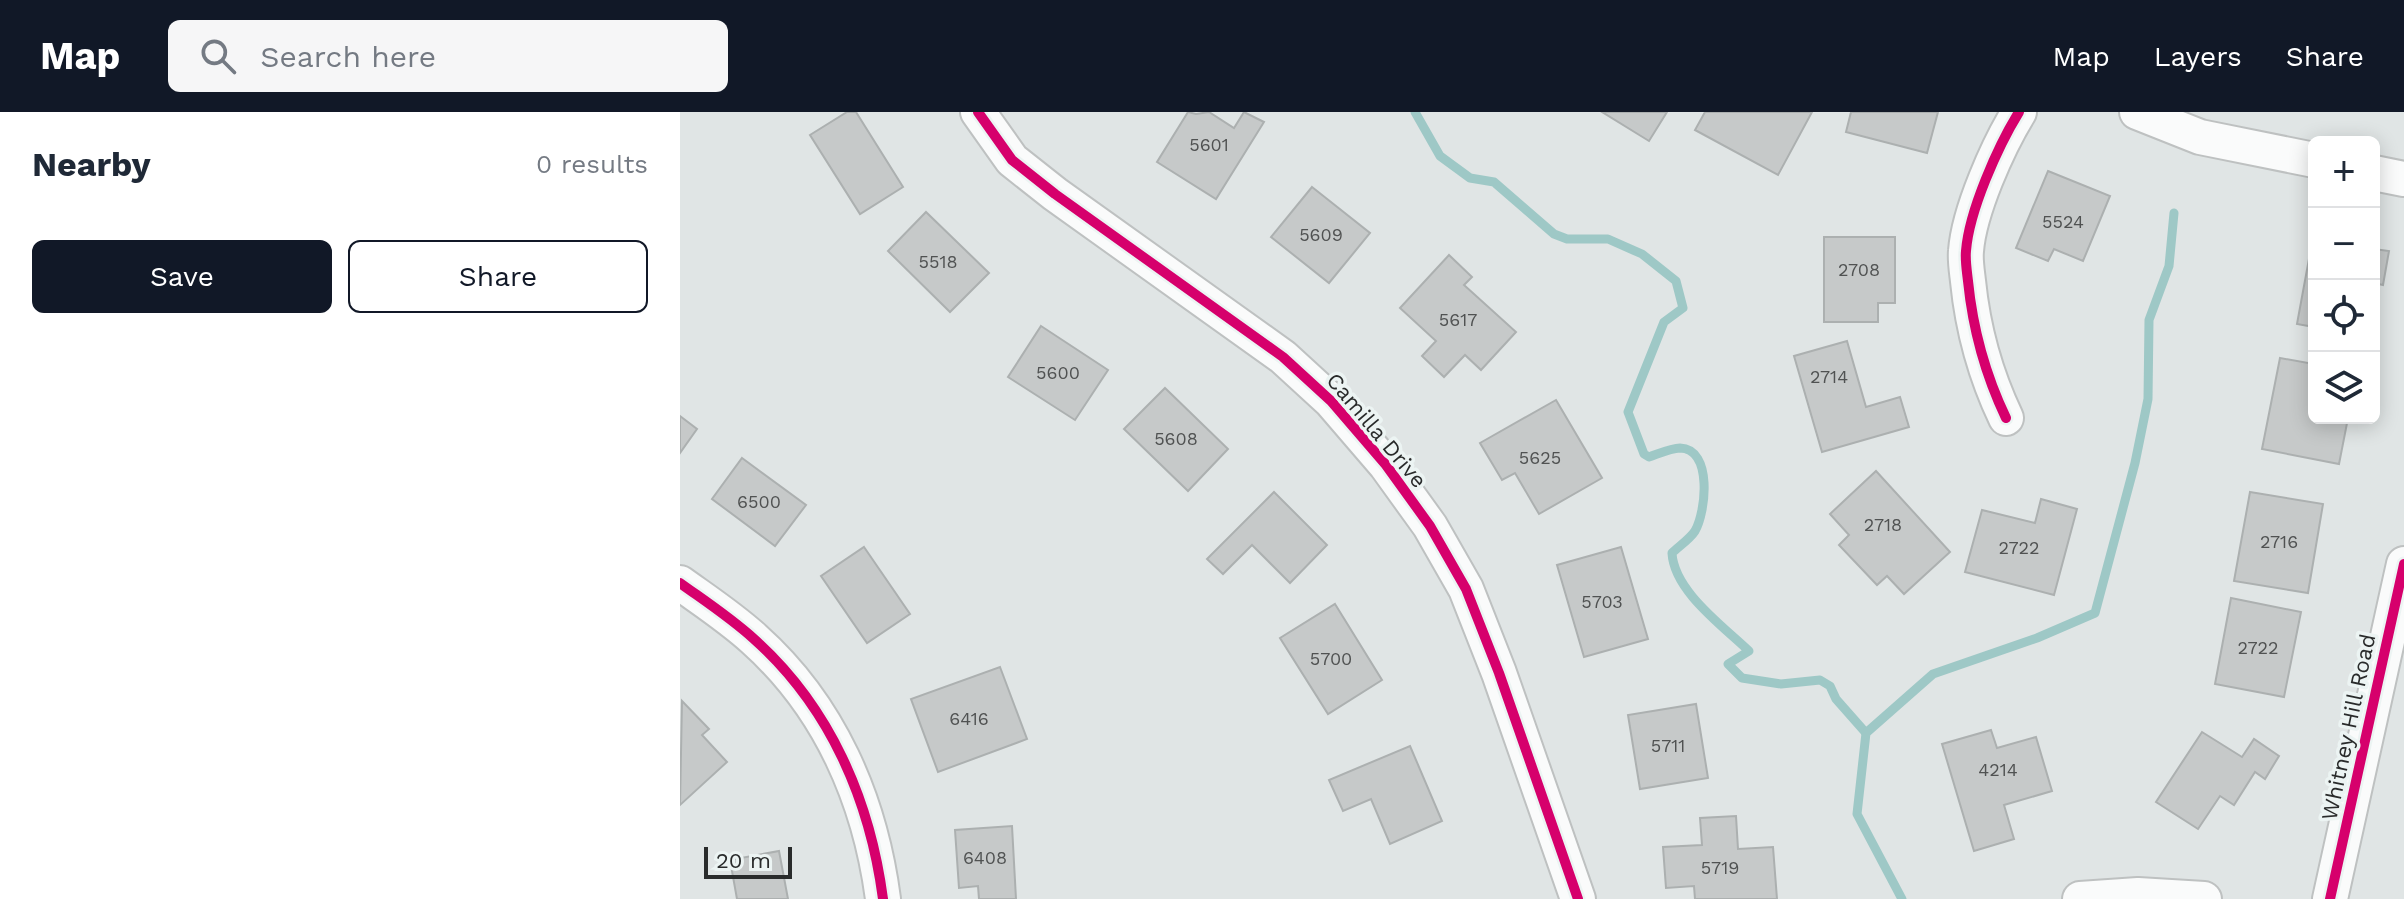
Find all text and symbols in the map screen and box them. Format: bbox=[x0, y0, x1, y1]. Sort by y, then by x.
search box bbox=[168, 20, 728, 92]
text: Map bbox=[40, 34, 120, 78]
icon: search bbox=[196, 34, 240, 78]
text: Search here bbox=[260, 39, 436, 74]
text: Map bbox=[2053, 40, 2110, 73]
text: Layers bbox=[2154, 40, 2242, 73]
text: Share bbox=[2286, 40, 2364, 73]
house number: 5601 bbox=[1189, 134, 1229, 155]
map controls bbox=[2308, 136, 2380, 424]
button: + bbox=[2308, 136, 2380, 208]
text: Nearby bbox=[32, 144, 151, 184]
text: 0 results bbox=[536, 149, 648, 179]
button: − bbox=[2308, 208, 2380, 280]
house number: 5524 bbox=[2042, 211, 2084, 232]
house number: 5609 bbox=[1299, 224, 1343, 245]
button: Save bbox=[32, 240, 332, 313]
button: Share bbox=[348, 240, 648, 313]
house number: 5518 bbox=[918, 251, 958, 272]
house number: 2708 bbox=[1838, 259, 1880, 280]
button: locate bbox=[2308, 280, 2380, 352]
house number: 5617 bbox=[1439, 309, 1477, 330]
button: layers bbox=[2308, 352, 2380, 424]
house number: 5600 bbox=[1036, 362, 1080, 383]
house number: 2714 bbox=[1810, 366, 1848, 387]
street label: Camilla Drive bbox=[1321, 368, 1432, 493]
house number: 5608 bbox=[1154, 428, 1198, 449]
house number: 5625 bbox=[1519, 447, 1561, 468]
house number: 6500 bbox=[737, 491, 781, 512]
house number: 2718 bbox=[1864, 514, 1902, 535]
house number: 2716 bbox=[2260, 531, 2298, 552]
house number: 2722 bbox=[1998, 537, 2040, 558]
house number: 5703 bbox=[1581, 591, 1623, 612]
street label: Whitney Hill Road bbox=[2317, 632, 2380, 823]
house number: 2722 bbox=[2237, 637, 2279, 658]
house number: 5700 bbox=[1310, 648, 1352, 669]
house number: 6416 bbox=[949, 708, 989, 729]
house number: 5711 bbox=[1651, 735, 1685, 756]
house number: 4214 bbox=[1978, 759, 2018, 780]
scale bar bbox=[704, 843, 792, 879]
house number: 6408 bbox=[963, 847, 1007, 868]
text: 20 m bbox=[716, 848, 771, 873]
house number: 5719 bbox=[1701, 857, 1739, 878]

